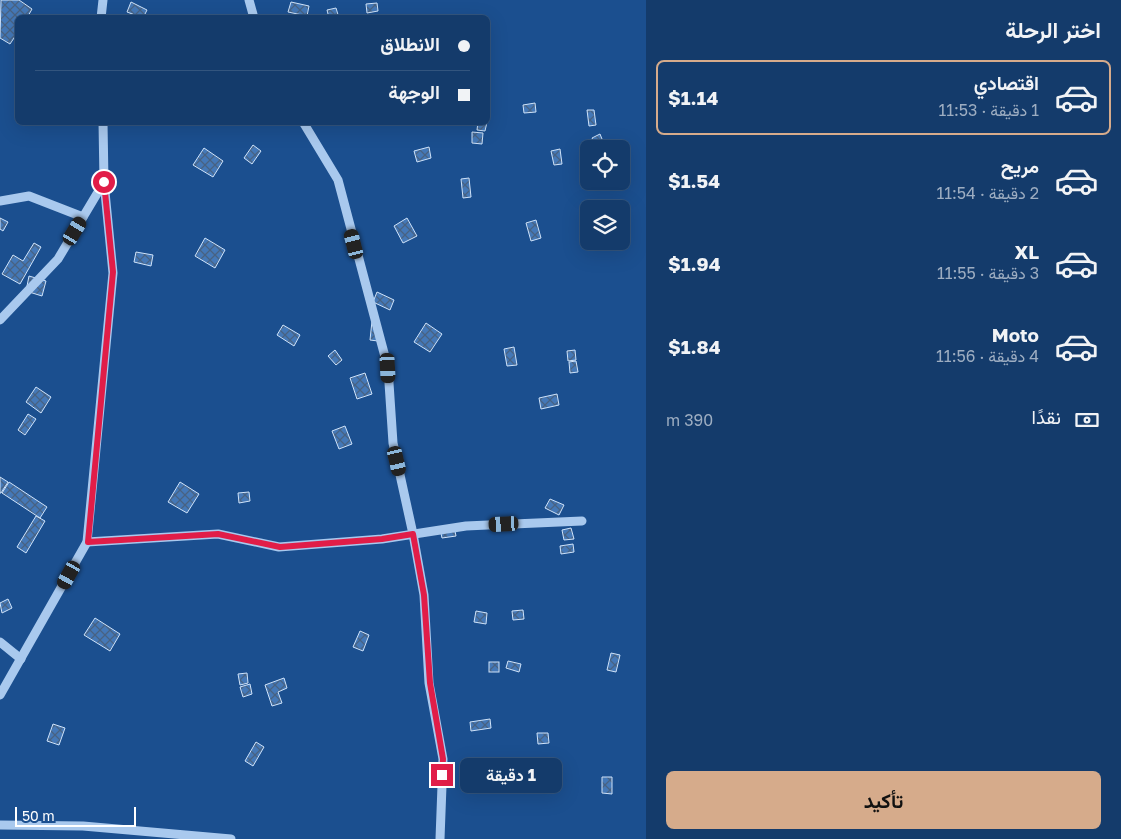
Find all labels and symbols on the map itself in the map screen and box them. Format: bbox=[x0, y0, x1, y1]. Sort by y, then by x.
route start bbox=[93, 171, 115, 193]
car bbox=[60, 214, 89, 248]
car bbox=[343, 228, 364, 260]
car bbox=[379, 353, 396, 383]
car bbox=[386, 445, 407, 477]
car bbox=[488, 516, 519, 532]
car bbox=[55, 558, 82, 592]
callout: 1 دقيقة bbox=[460, 758, 562, 792]
route end bbox=[431, 764, 453, 786]
scale bar bbox=[15, 804, 136, 827]

